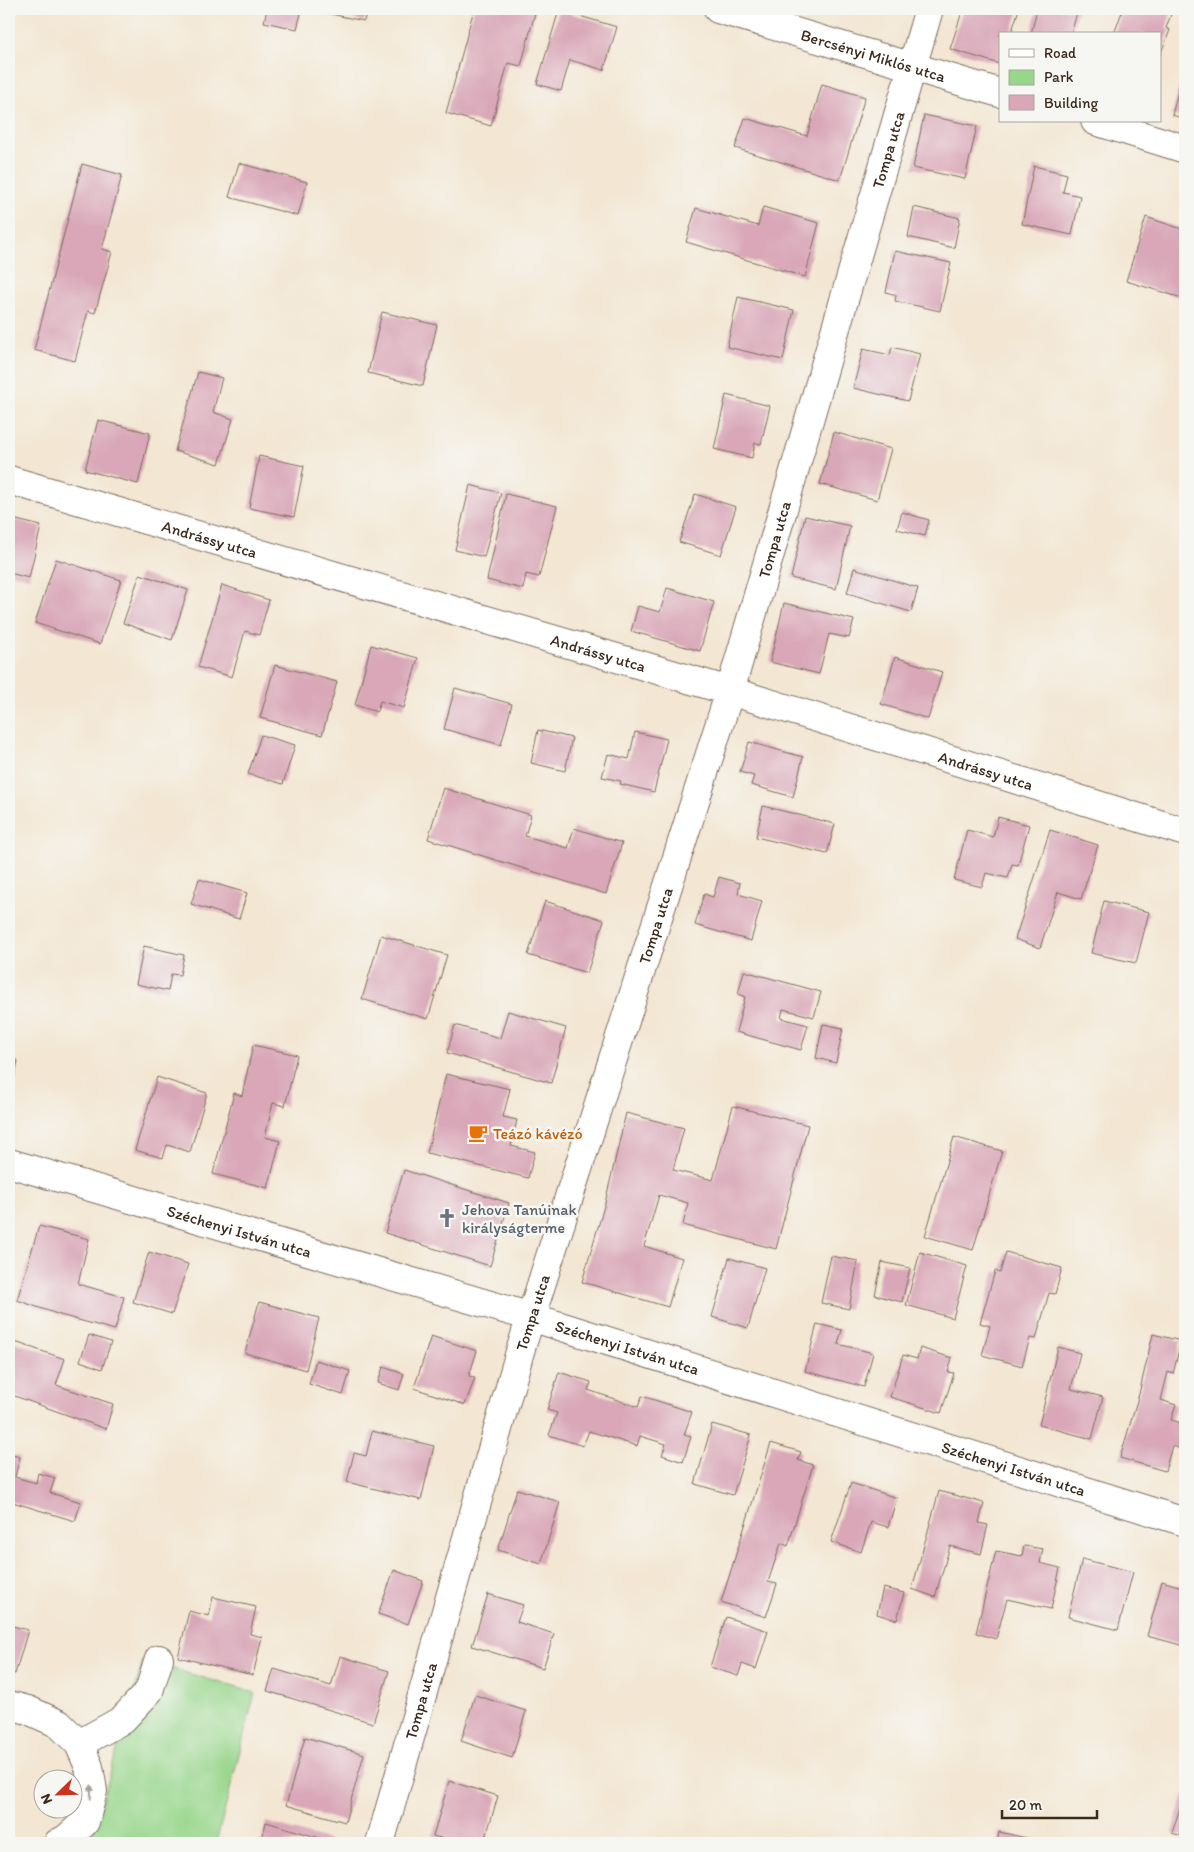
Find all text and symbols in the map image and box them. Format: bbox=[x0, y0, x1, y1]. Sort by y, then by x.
street label: Bercsényi Miklós utca bbox=[799, 25, 948, 86]
legend bbox=[999, 32, 1162, 122]
text: Road bbox=[1044, 44, 1077, 62]
text: Park bbox=[1044, 68, 1074, 86]
text: Building bbox=[1044, 94, 1098, 112]
street label: Tompa utca bbox=[868, 108, 908, 190]
street label: Tompa utca bbox=[754, 498, 795, 580]
street label: Andrássy utca bbox=[160, 516, 259, 562]
street label: Andrássy utca bbox=[549, 630, 648, 676]
street label: Andrássy utca bbox=[936, 747, 1036, 794]
street label: Tompa utca bbox=[634, 884, 677, 966]
cafe icon: Teázó kávézó bbox=[467, 1122, 489, 1144]
place label: Teázó kávézó bbox=[493, 1124, 583, 1143]
place label: Jehova Tanúinak királyságterme bbox=[462, 1200, 577, 1237]
street label: Széchenyi István utca bbox=[165, 1201, 314, 1261]
church icon: Jehova Tanúinak királyságterme bbox=[436, 1207, 458, 1229]
street label: Tompa utca bbox=[511, 1271, 554, 1353]
street label: Széchenyi István utca bbox=[553, 1316, 701, 1379]
street label: Széchenyi István utca bbox=[939, 1437, 1088, 1500]
street label: Tompa utca bbox=[401, 1659, 441, 1741]
north arrow bbox=[32, 1770, 82, 1820]
one-way arrow bbox=[88, 1783, 96, 1799]
scale bar bbox=[1002, 1787, 1096, 1819]
text: N bbox=[37, 1791, 56, 1807]
text: 20 m bbox=[1009, 1796, 1043, 1814]

